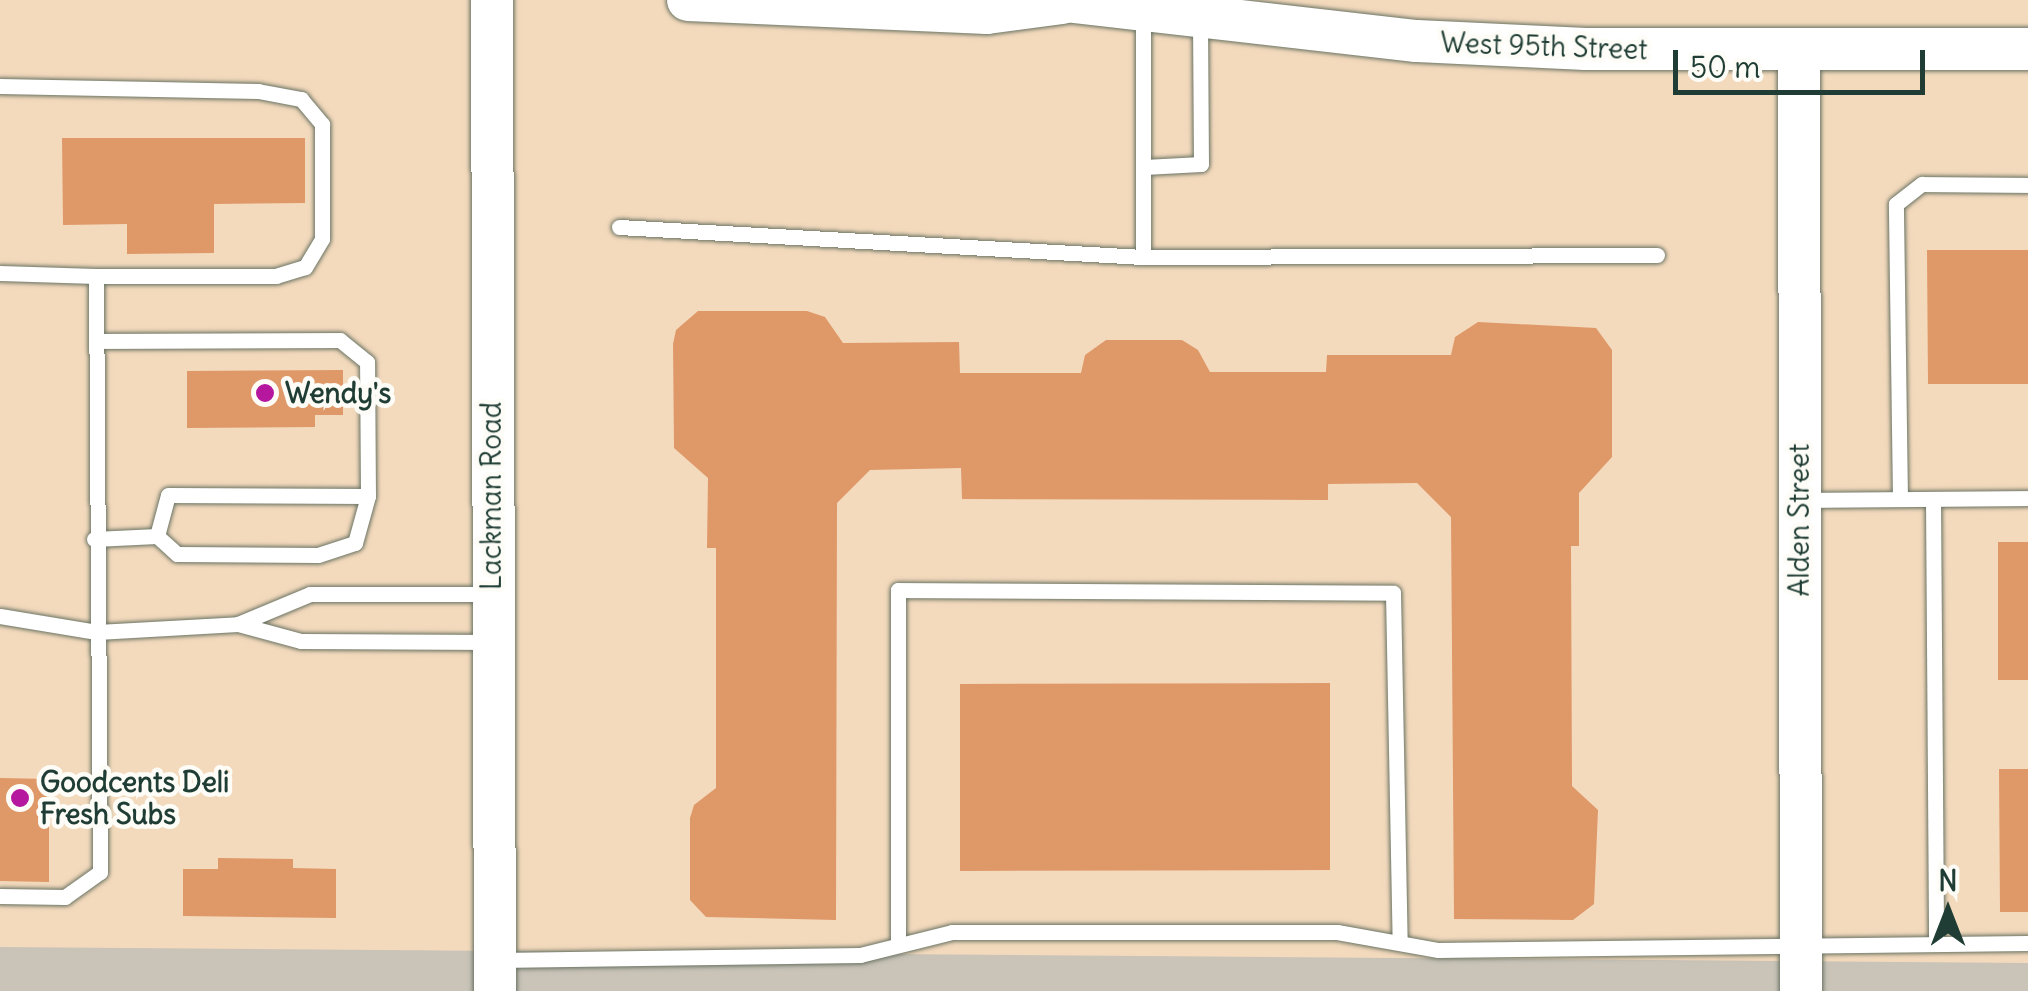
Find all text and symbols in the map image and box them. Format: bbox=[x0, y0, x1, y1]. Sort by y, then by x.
street label: West 95th Street bbox=[1440, 26, 1648, 66]
scale bar bbox=[1678, 30, 1930, 92]
text: 50 m bbox=[1690, 48, 1760, 86]
place label: Wendy's bbox=[285, 376, 391, 410]
marker: Wendy's bbox=[254, 382, 276, 404]
street label: Lackman Road bbox=[474, 402, 508, 590]
street label: Alden Street bbox=[1782, 443, 1816, 597]
place label: Goodcents Deli Fresh Subs bbox=[40, 765, 229, 831]
marker: Goodcents Deli Fresh Subs bbox=[9, 787, 31, 809]
north arrow bbox=[1898, 861, 1998, 961]
text: N bbox=[1938, 863, 1958, 899]

